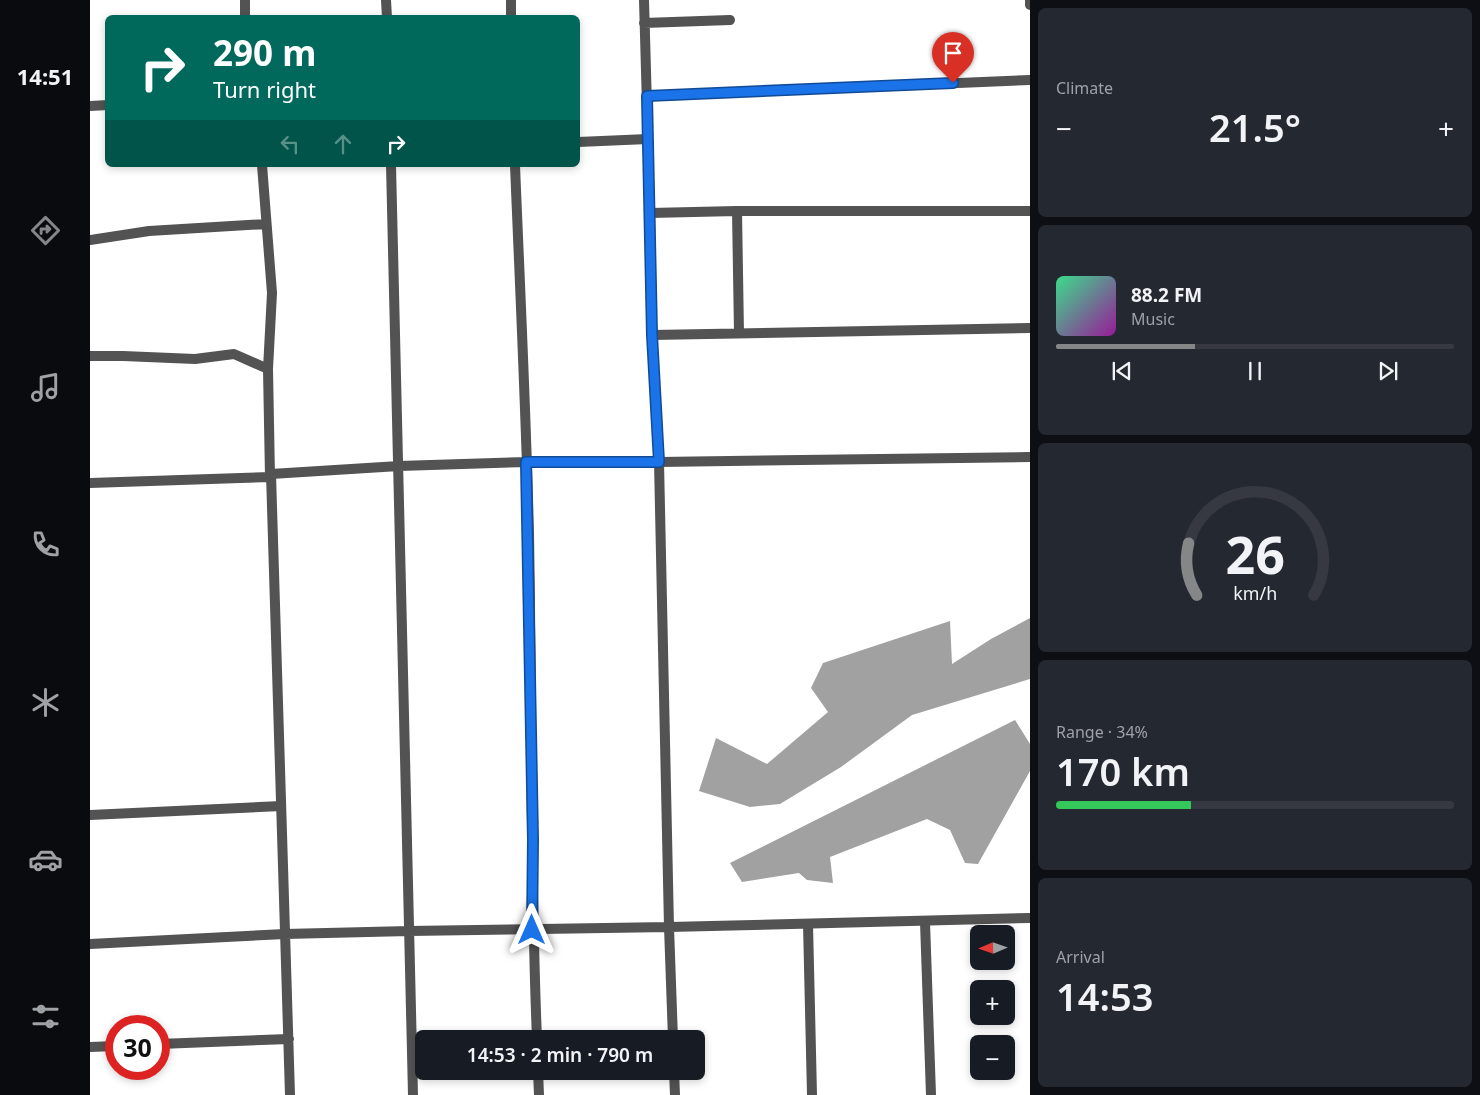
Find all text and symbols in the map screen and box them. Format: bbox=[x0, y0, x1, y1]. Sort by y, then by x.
text: 290 m bbox=[213, 29, 316, 76]
pin bbox=[932, 32, 974, 83]
icon: right bbox=[130, 35, 195, 100]
icon: arrive bbox=[939, 39, 967, 67]
text: 14:51 bbox=[17, 61, 73, 91]
text: Turn right bbox=[213, 74, 316, 104]
text: Climate bbox=[1056, 77, 1113, 99]
text: 21.5° bbox=[1209, 101, 1301, 153]
text: − bbox=[1056, 109, 1072, 147]
text: + bbox=[1438, 109, 1454, 147]
icon: left bbox=[276, 130, 304, 158]
icon: ahead bbox=[329, 130, 357, 158]
icon: right bbox=[382, 130, 410, 158]
icon: directions bbox=[28, 213, 63, 248]
text: 88.2 FM bbox=[1131, 282, 1202, 308]
text: Music bbox=[1131, 308, 1175, 330]
icon: previous bbox=[1108, 357, 1136, 385]
icon: pause bbox=[1241, 357, 1269, 385]
icon: next bbox=[1374, 357, 1402, 385]
icon: music bbox=[28, 370, 63, 405]
text: 26 bbox=[1225, 518, 1285, 589]
icon: phone bbox=[28, 527, 63, 562]
text: km/h bbox=[1233, 581, 1277, 605]
icon: climate bbox=[28, 685, 63, 720]
text: Range · 34% bbox=[1056, 721, 1148, 743]
text: 170 km bbox=[1056, 745, 1190, 797]
icon: car bbox=[28, 842, 63, 877]
position arrow bbox=[505, 903, 557, 955]
north arrow bbox=[970, 925, 1015, 970]
map controls bbox=[970, 925, 1015, 1080]
text: Arrival bbox=[1056, 946, 1105, 968]
text: 14:53 bbox=[1056, 970, 1153, 1022]
button: + bbox=[970, 980, 1015, 1025]
icon: filters bbox=[28, 999, 63, 1034]
speed limit sign: 30 bbox=[105, 1015, 170, 1080]
button: − bbox=[970, 1035, 1015, 1080]
text: 14:53 · 2 min · 790 m bbox=[467, 1042, 653, 1068]

